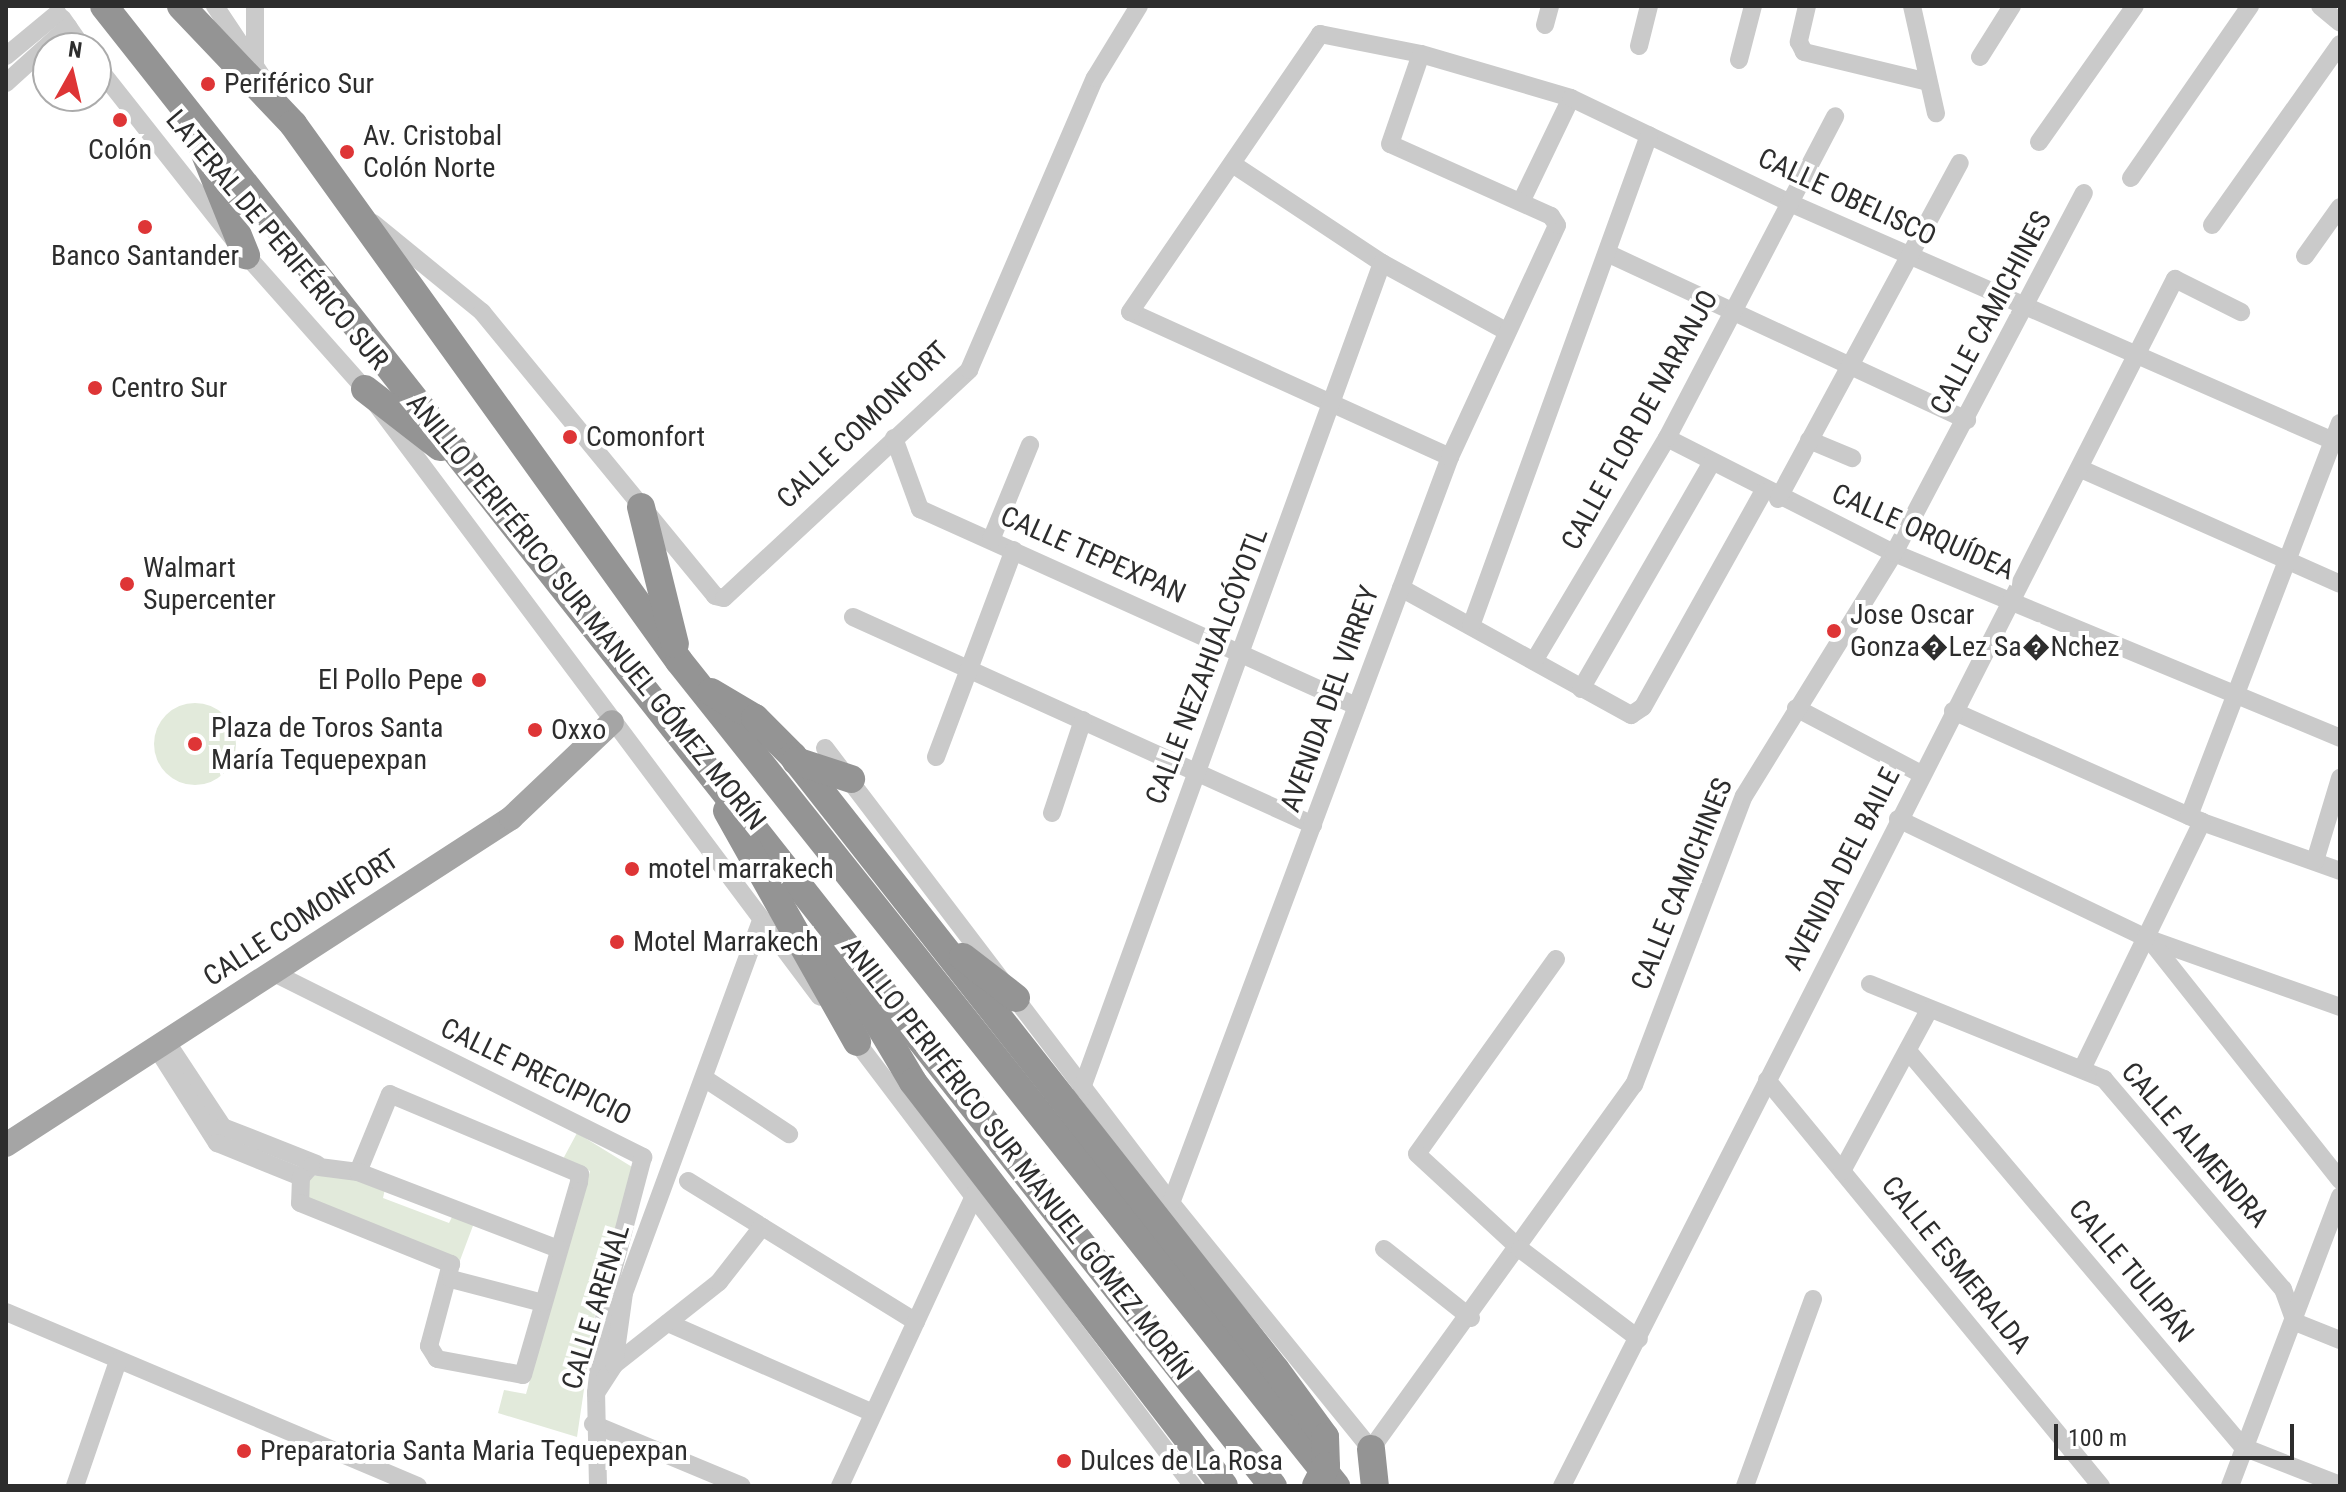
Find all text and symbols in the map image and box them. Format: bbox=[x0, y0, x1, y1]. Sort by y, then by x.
north arrow bbox=[32, 32, 112, 112]
text: N bbox=[67, 36, 84, 63]
place label: Periférico Sur bbox=[224, 67, 374, 101]
marker: Periférico Sur bbox=[199, 75, 217, 93]
street label: LATERAL DE PERIFÉRICO SUR bbox=[159, 103, 395, 377]
marker: Colón bbox=[111, 111, 129, 129]
place label: Av. Cristobal Colón Norte bbox=[363, 119, 502, 185]
place label: Colón bbox=[88, 133, 152, 167]
street label: CALLE OBELISCO bbox=[1753, 141, 1941, 253]
marker: Av. Cristobal Colón Norte bbox=[338, 143, 356, 161]
street label: CALLE CAMICHINES bbox=[1923, 206, 2059, 420]
marker: Banco Santander bbox=[136, 218, 154, 236]
place label: Banco Santander bbox=[51, 239, 239, 273]
street label: CALLE FLOR DE NARANJO bbox=[1555, 284, 1725, 556]
street label: CALLE COMONFORT bbox=[770, 335, 956, 515]
place label: Centro Sur bbox=[111, 371, 227, 405]
marker: Centro Sur bbox=[86, 379, 104, 397]
street label: ANILLO PERIFÉRICO SUR MANUEL GÓMEZ MORÍN bbox=[399, 387, 773, 837]
place label: Comonfort bbox=[586, 420, 705, 454]
marker: Comonfort bbox=[561, 428, 579, 446]
street label: CALLE ORQUÍDEA bbox=[1827, 477, 2019, 587]
street label: CALLE TEPEXPAN bbox=[995, 499, 1191, 611]
street label: CALLE NEZAHUALCÓYOTL bbox=[1139, 523, 1275, 809]
place label: Walmart Supercenter bbox=[143, 551, 276, 617]
marker: Walmart Supercenter bbox=[118, 575, 136, 593]
street label: AVENIDA DEL VIRREY bbox=[1274, 581, 1386, 817]
place label: Jose Oscar Gonza�Lez Sa�Nchez bbox=[1850, 598, 2120, 664]
marker: Jose Oscar Gonza�Lez Sa�Nchez bbox=[1825, 622, 1843, 640]
place label: El Pollo Pepe bbox=[318, 663, 463, 697]
marker: El Pollo Pepe bbox=[470, 671, 488, 689]
place label: Plaza de Toros Santa María Tequepexpan bbox=[211, 711, 444, 777]
place label: Oxxo bbox=[551, 713, 606, 747]
marker: Oxxo bbox=[526, 721, 544, 739]
marker: Plaza de Toros Santa María Tequepexpan bbox=[186, 735, 204, 753]
street label: AVENIDA DEL BAILE bbox=[1777, 762, 1907, 976]
street label: CALLE CAMICHINES bbox=[1624, 773, 1740, 995]
street label: CALLE COMONFORT bbox=[197, 842, 405, 994]
place label: motel marrakech bbox=[648, 852, 834, 886]
marker: motel marrakech bbox=[623, 860, 641, 878]
place label: Motel Marrakech bbox=[633, 925, 819, 959]
street label: ANILLO PERIFÉRICO SUR MANUEL GÓMEZ MORÍN bbox=[834, 931, 1200, 1387]
marker: Motel Marrakech bbox=[608, 933, 626, 951]
street label: CALLE PRECIPICIO bbox=[435, 1011, 637, 1133]
street label: CALLE ALMENDRA bbox=[2114, 1056, 2276, 1234]
street label: CALLE ESMERALDA bbox=[1874, 1169, 2038, 1361]
street label: CALLE TULIPÁN bbox=[2061, 1193, 2201, 1349]
street label: CALLE ARENAL bbox=[555, 1220, 637, 1394]
scale bar bbox=[2058, 1408, 2298, 1458]
text: 100 m bbox=[2068, 1424, 2127, 1452]
place label: Preparatoria Santa Maria Tequepexpan bbox=[260, 1434, 688, 1468]
marker: Preparatoria Santa Maria Tequepexpan bbox=[235, 1442, 253, 1460]
place label: Dulces de La Rosa bbox=[1080, 1444, 1283, 1478]
marker: Dulces de La Rosa bbox=[1055, 1452, 1073, 1470]

